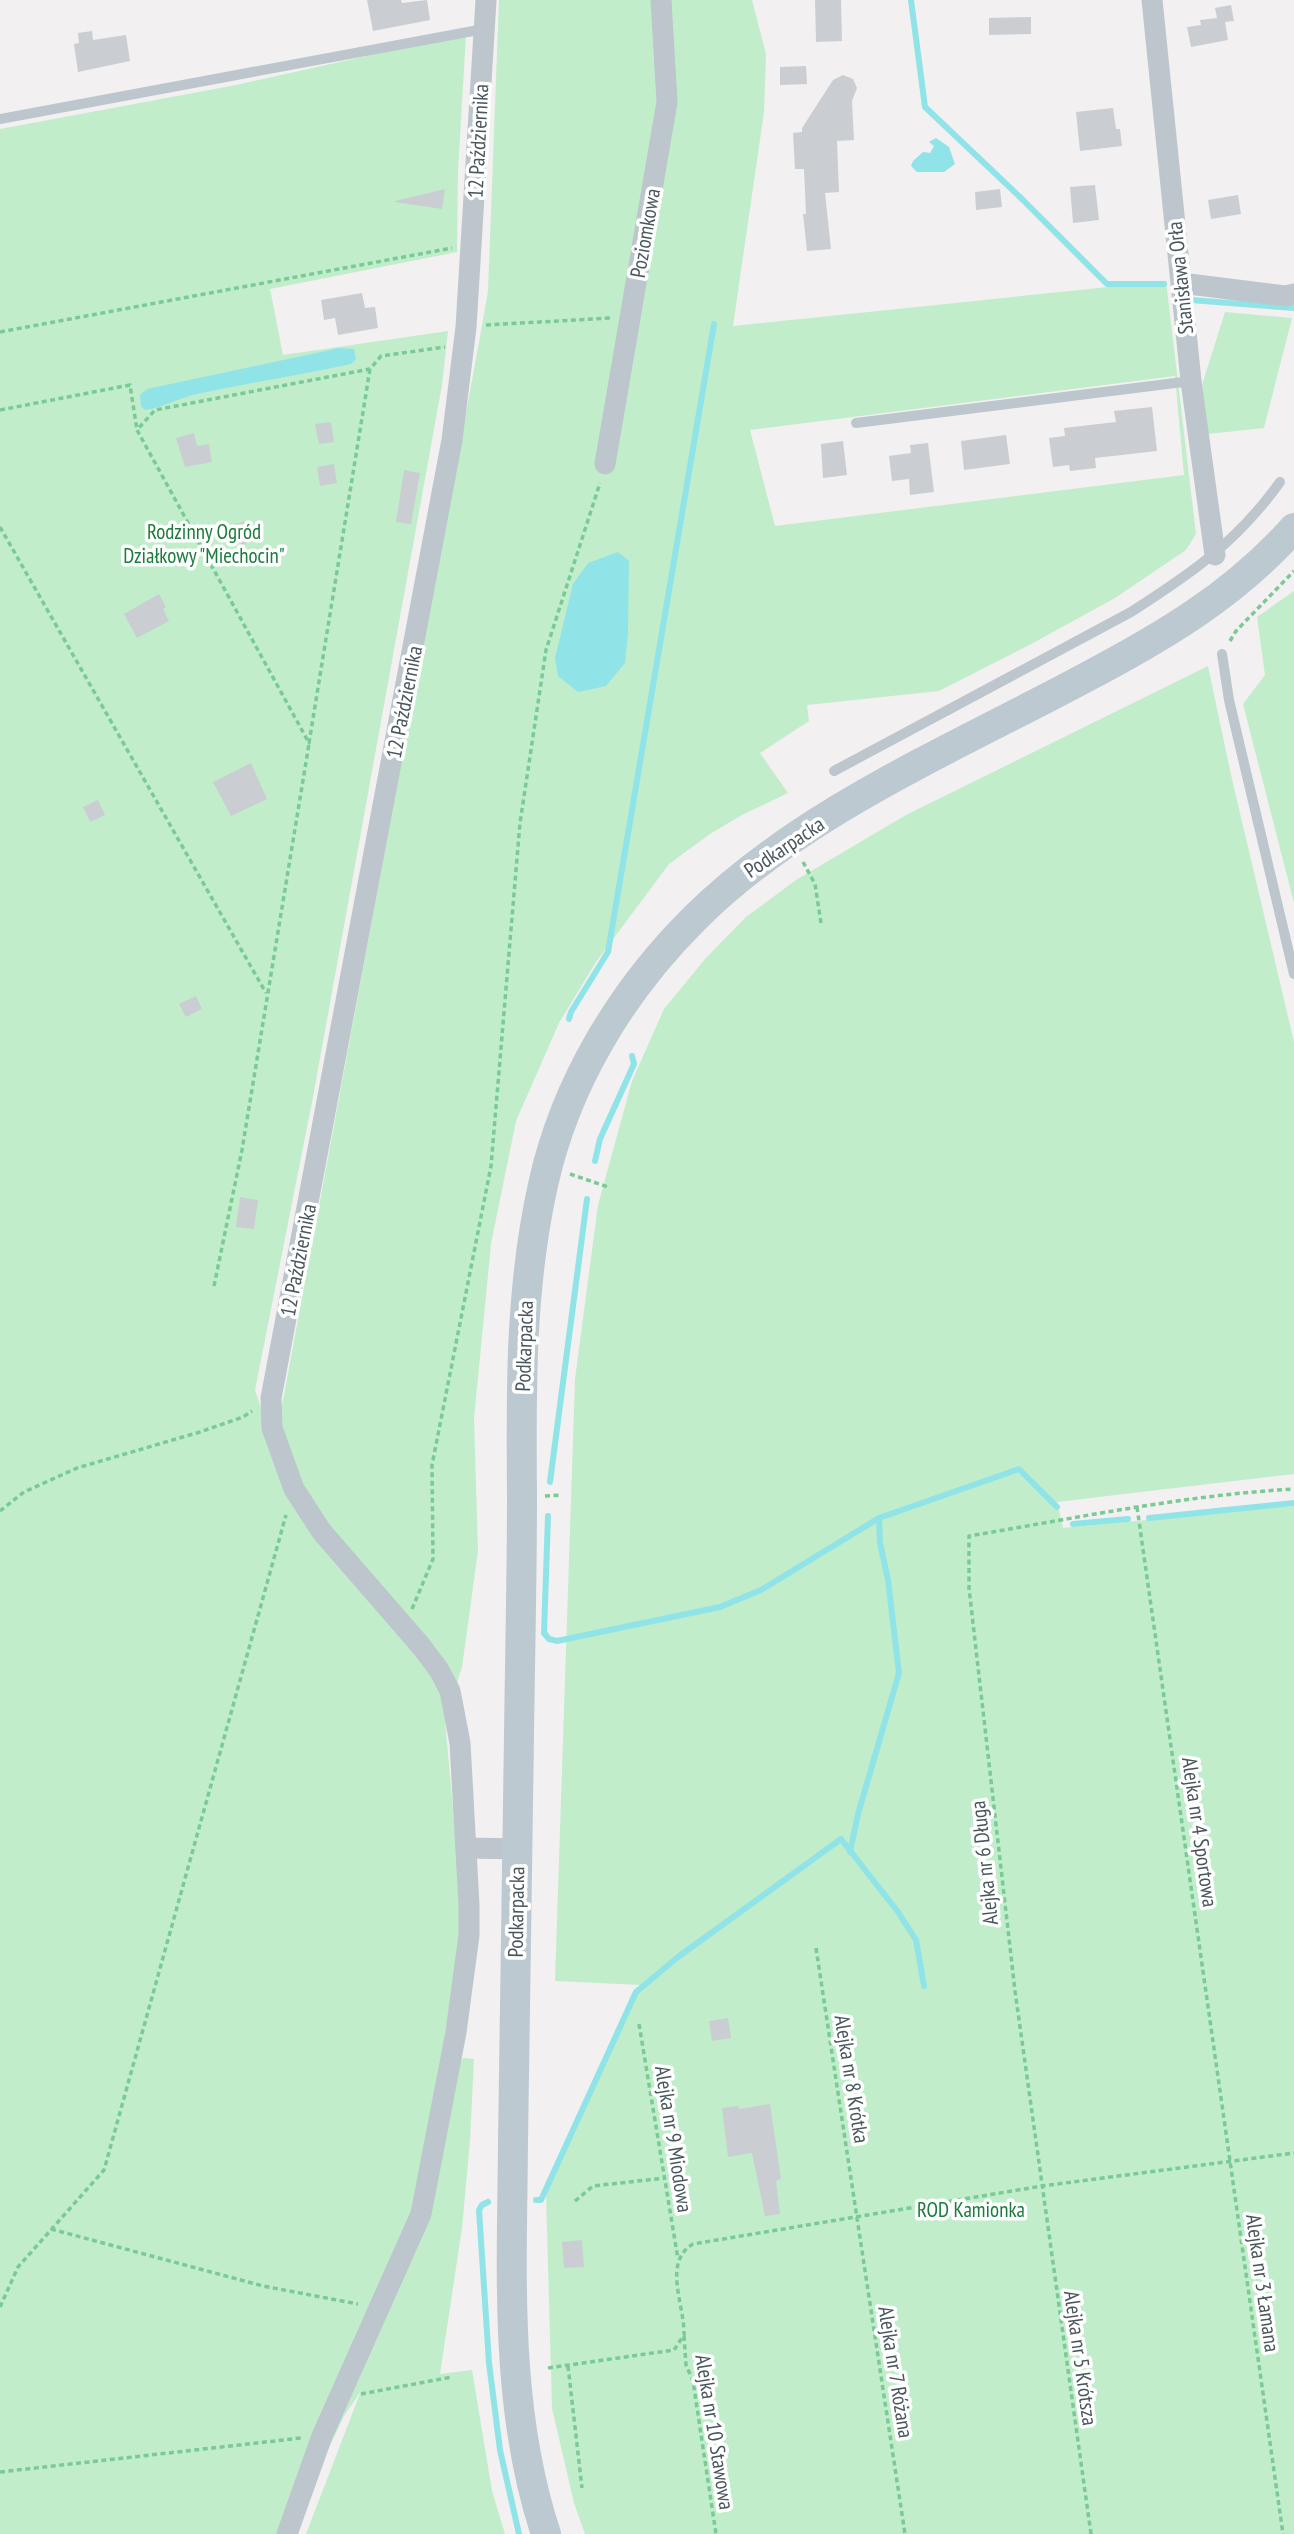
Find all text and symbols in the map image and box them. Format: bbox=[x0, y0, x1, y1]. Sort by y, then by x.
street label: 12 Października bbox=[462, 83, 494, 199]
street label: Poziomkowa bbox=[624, 186, 666, 280]
street label: Stanisława Orła bbox=[1161, 220, 1199, 336]
park label: Rodzinny Ogród Działkowy "Miechocin" bbox=[123, 518, 285, 569]
street label: 12 Października bbox=[380, 643, 428, 761]
street label: Podkarpacka bbox=[739, 810, 829, 884]
street label: 12 Października bbox=[274, 1201, 322, 1319]
street label: Podkarpacka bbox=[509, 1300, 539, 1392]
street label: Alejka nr 4 Sportowa bbox=[1176, 1755, 1224, 1909]
street label: Alejka nr 6 Długa bbox=[964, 1799, 1004, 1927]
street label: Podkarpacka bbox=[502, 1866, 530, 1958]
street label: Alejka nr 8 Krótka bbox=[829, 2013, 875, 2145]
street label: Alejka nr 9 Miodowa bbox=[649, 2064, 699, 2214]
park label: ROD Kamionka bbox=[917, 2196, 1025, 2223]
street label: Alejka nr 3 Łamana bbox=[1240, 2212, 1286, 2354]
street label: Alejka nr 5 Krótsza bbox=[1058, 2289, 1104, 2427]
street label: Alejka nr 7 Różana bbox=[872, 2304, 920, 2440]
street label: Alejka nr 10 Stawowa bbox=[689, 2352, 741, 2512]

